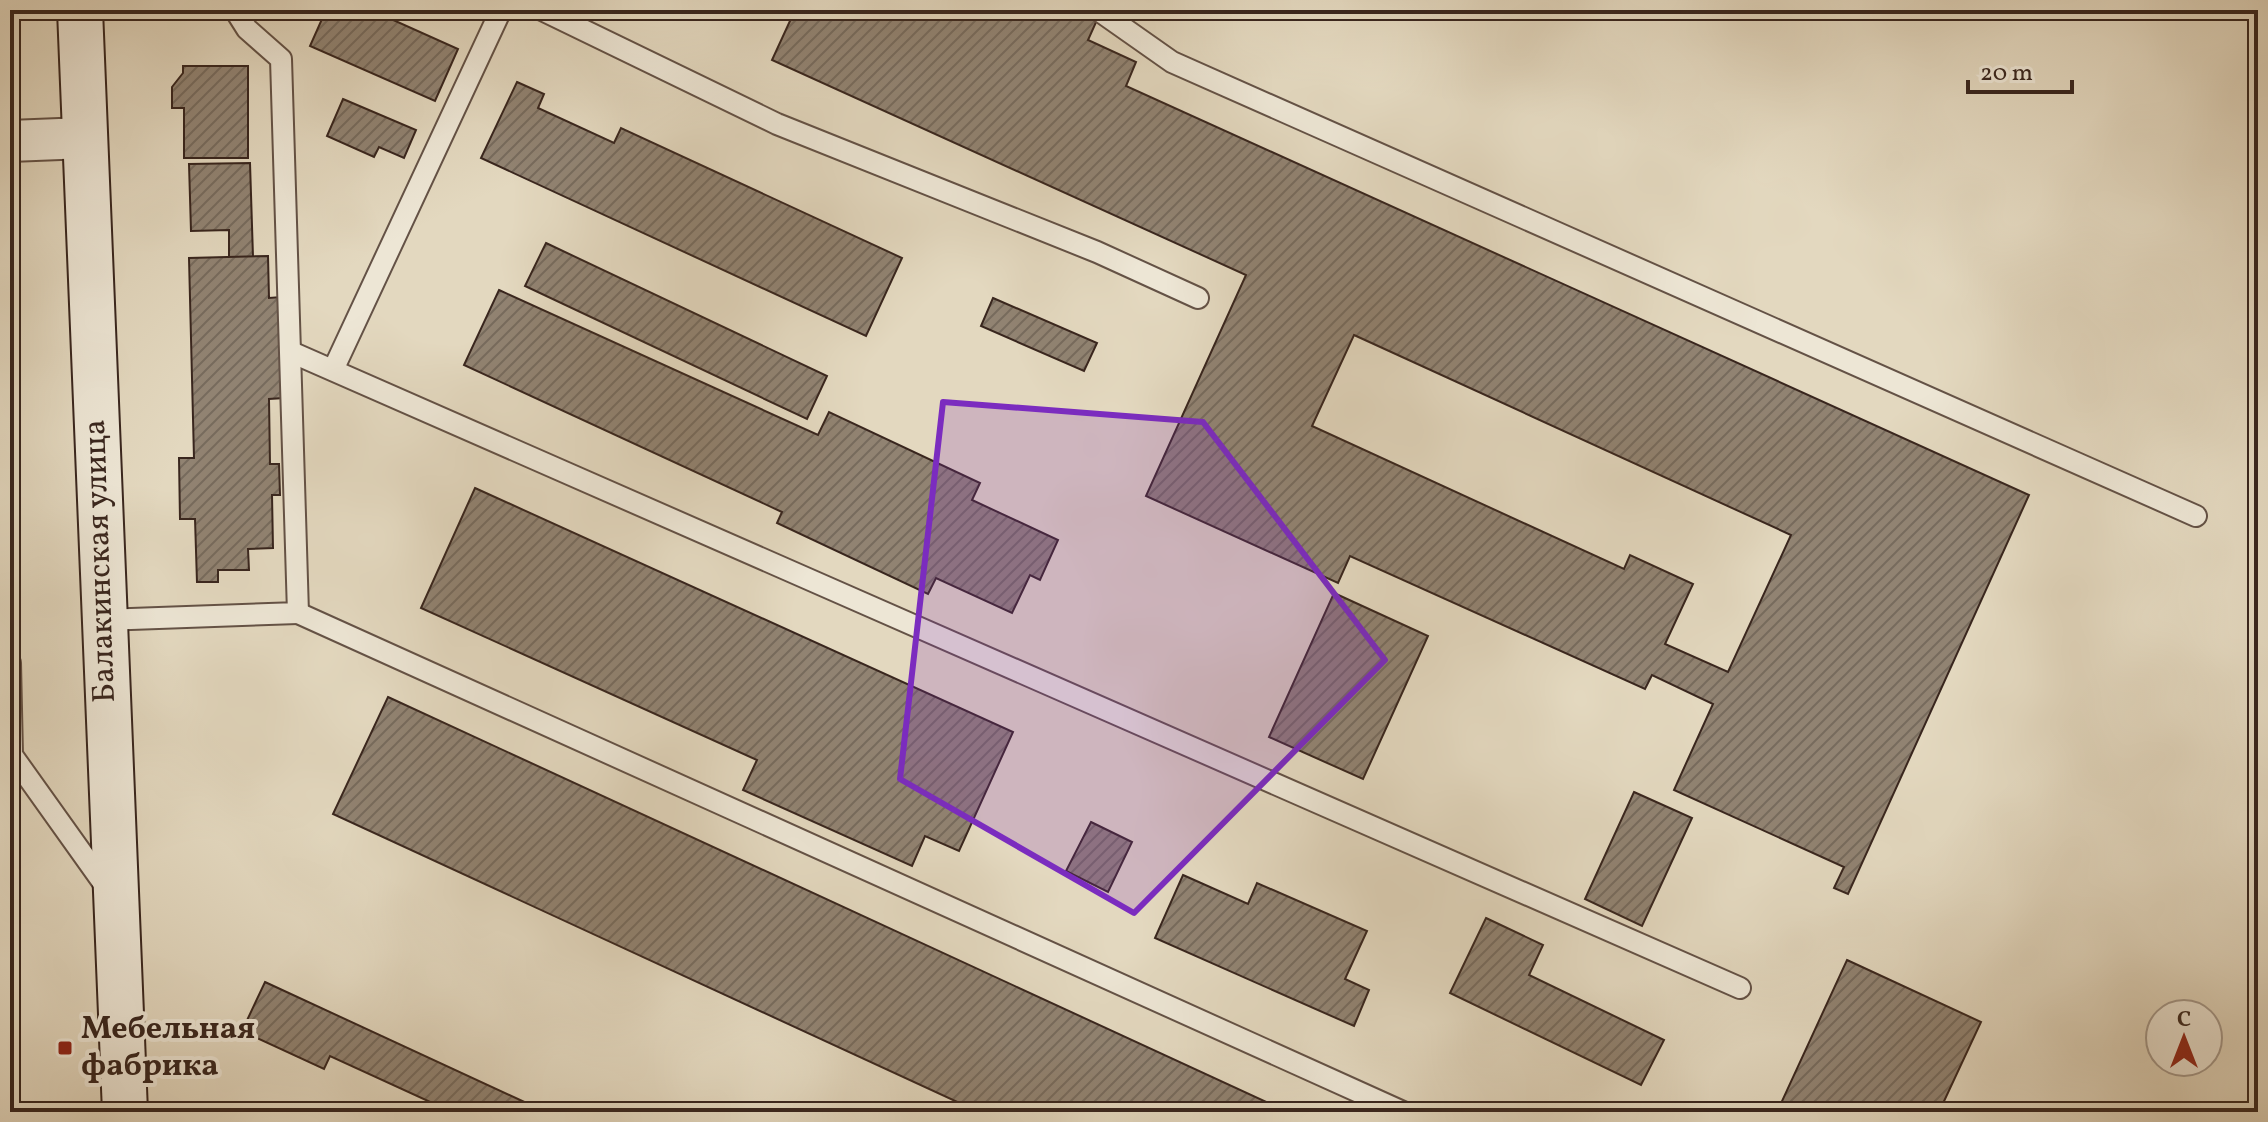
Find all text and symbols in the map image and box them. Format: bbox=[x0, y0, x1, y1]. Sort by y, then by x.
scale bar bbox=[1968, 44, 2072, 94]
text: 20 m bbox=[1980, 57, 2033, 91]
street label: Балакинская улица bbox=[74, 419, 128, 703]
north arrow bbox=[2144, 998, 2224, 1078]
text: С bbox=[2177, 1005, 2191, 1036]
place label: Мебельная фабрика bbox=[81, 1008, 255, 1089]
marker: Мебельная фабрика bbox=[56, 1039, 74, 1057]

